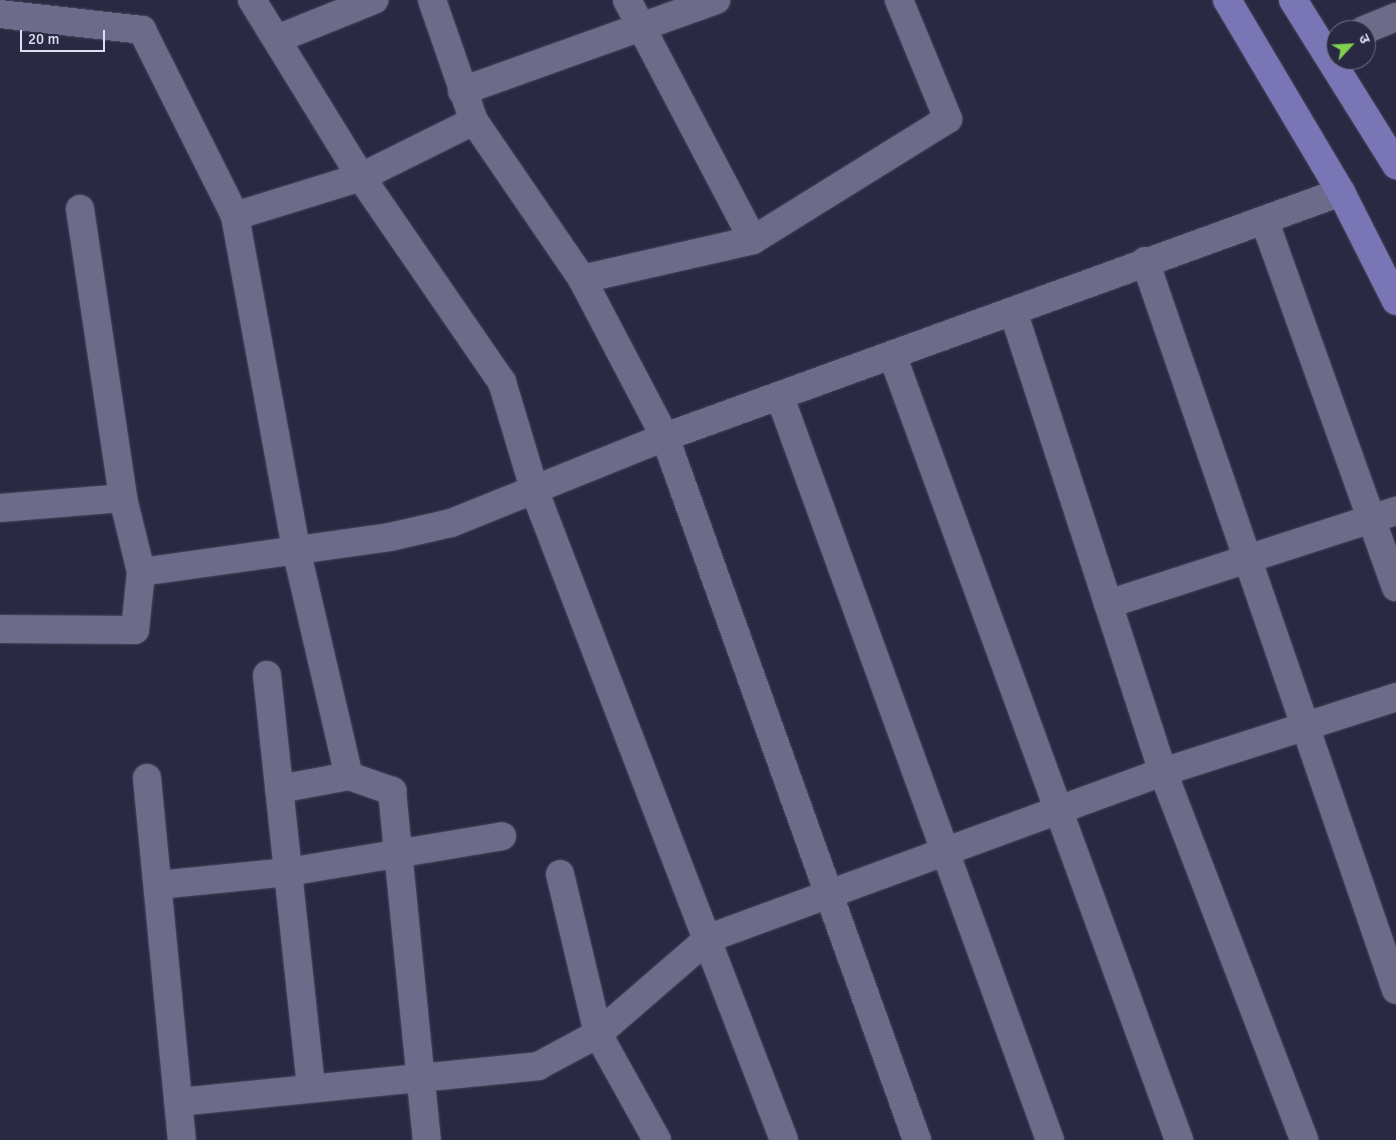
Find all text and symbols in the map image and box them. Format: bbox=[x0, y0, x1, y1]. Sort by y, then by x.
scale bar bbox=[22, 20, 108, 52]
north arrow bbox=[1326, 20, 1376, 70]
text: 20 m bbox=[28, 30, 59, 48]
text: उ bbox=[1355, 32, 1374, 46]

